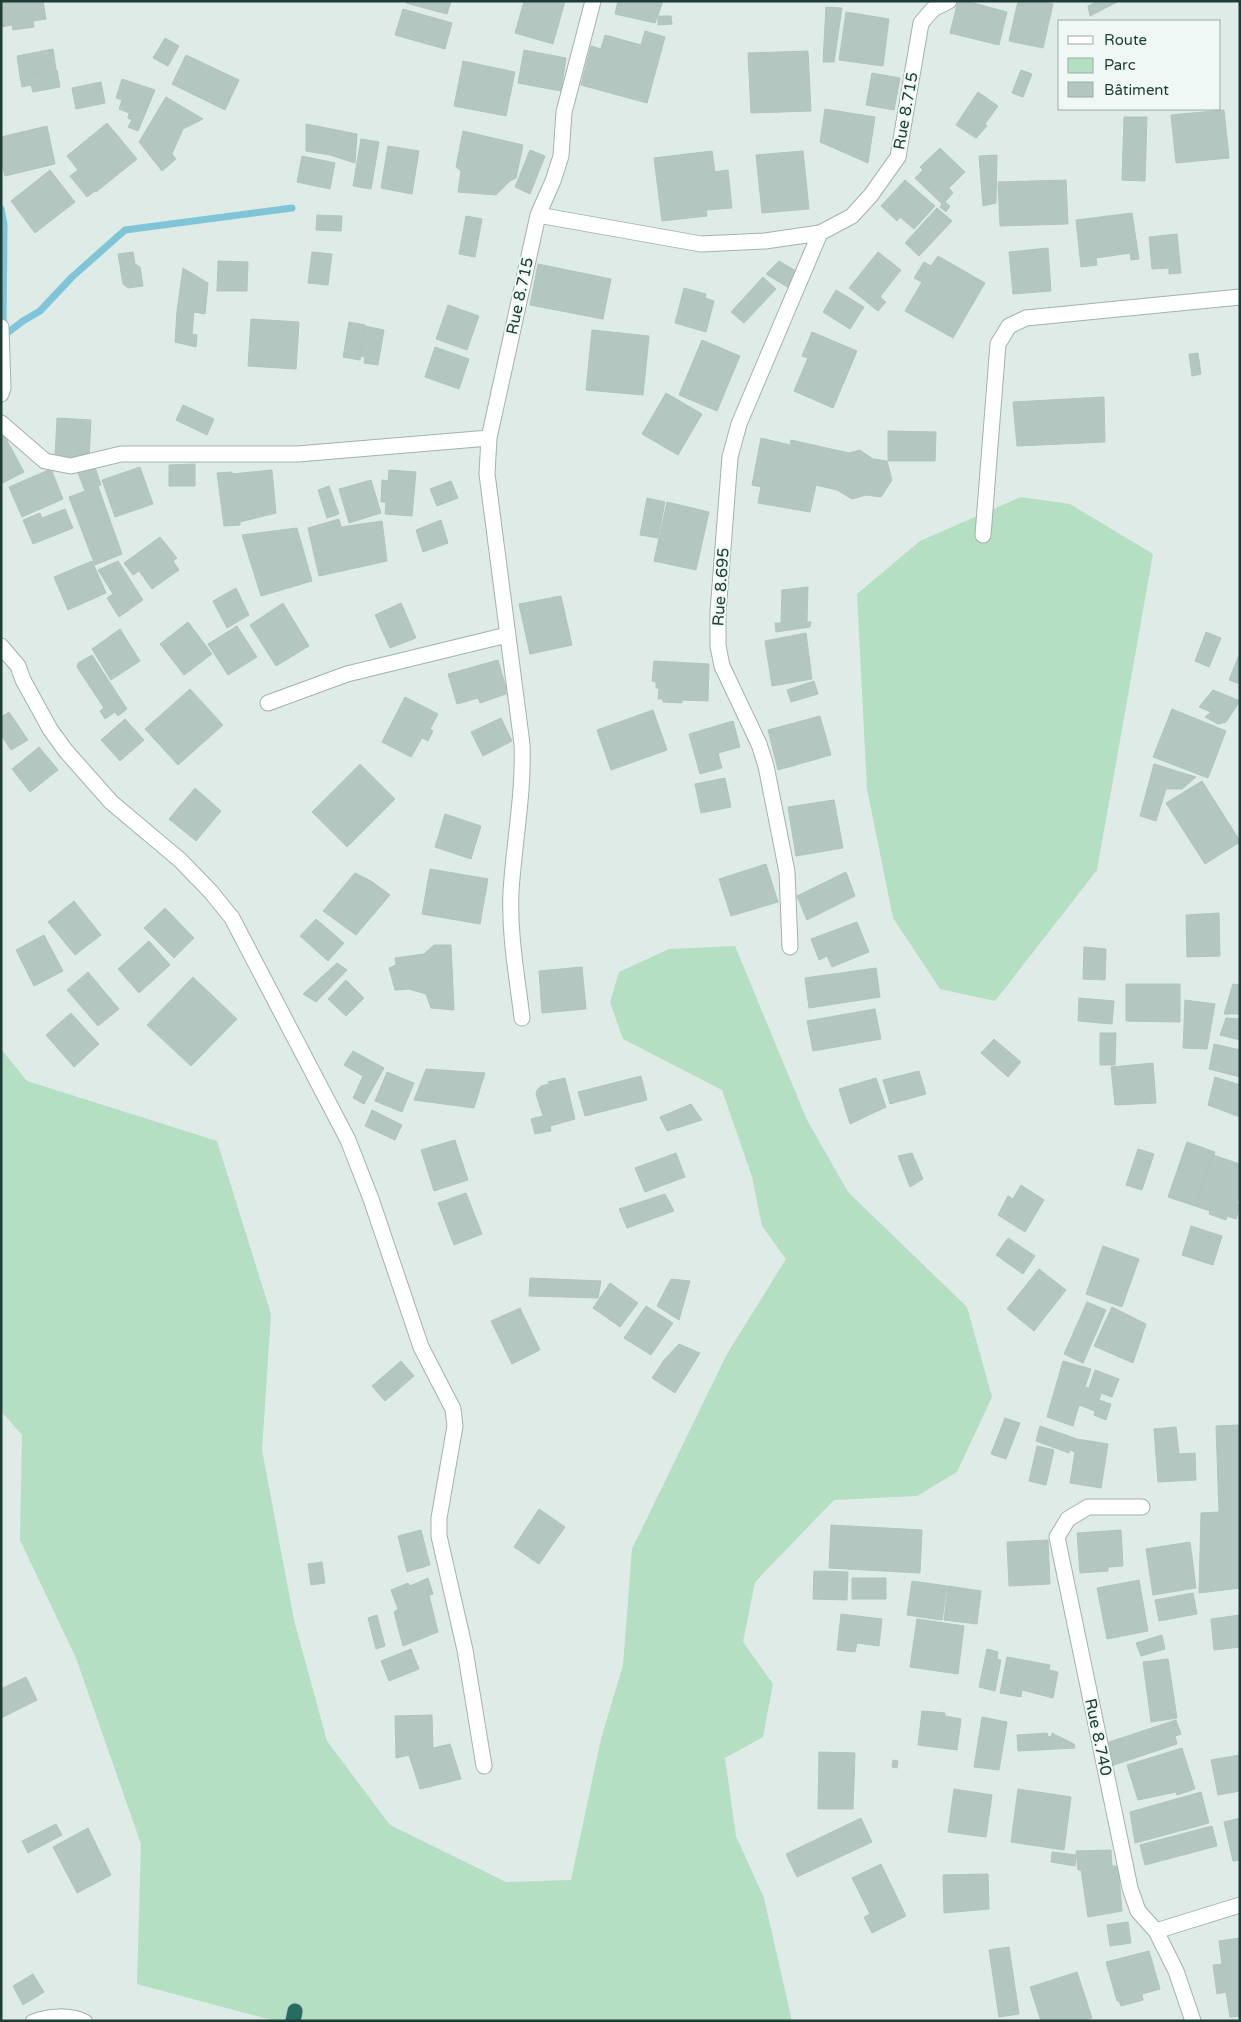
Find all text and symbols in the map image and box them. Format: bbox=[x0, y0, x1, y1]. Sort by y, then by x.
legend bbox=[1058, 20, 1221, 110]
text: Route bbox=[1104, 31, 1147, 49]
text: Parc bbox=[1104, 56, 1136, 74]
street label: Rue 8.715 bbox=[889, 71, 923, 151]
text: Bâtiment bbox=[1104, 81, 1169, 99]
street label: Rue 8.715 bbox=[502, 256, 538, 336]
street label: Rue 8.695 bbox=[708, 547, 734, 627]
street label: Rue 8.740 bbox=[1080, 1697, 1116, 1777]

